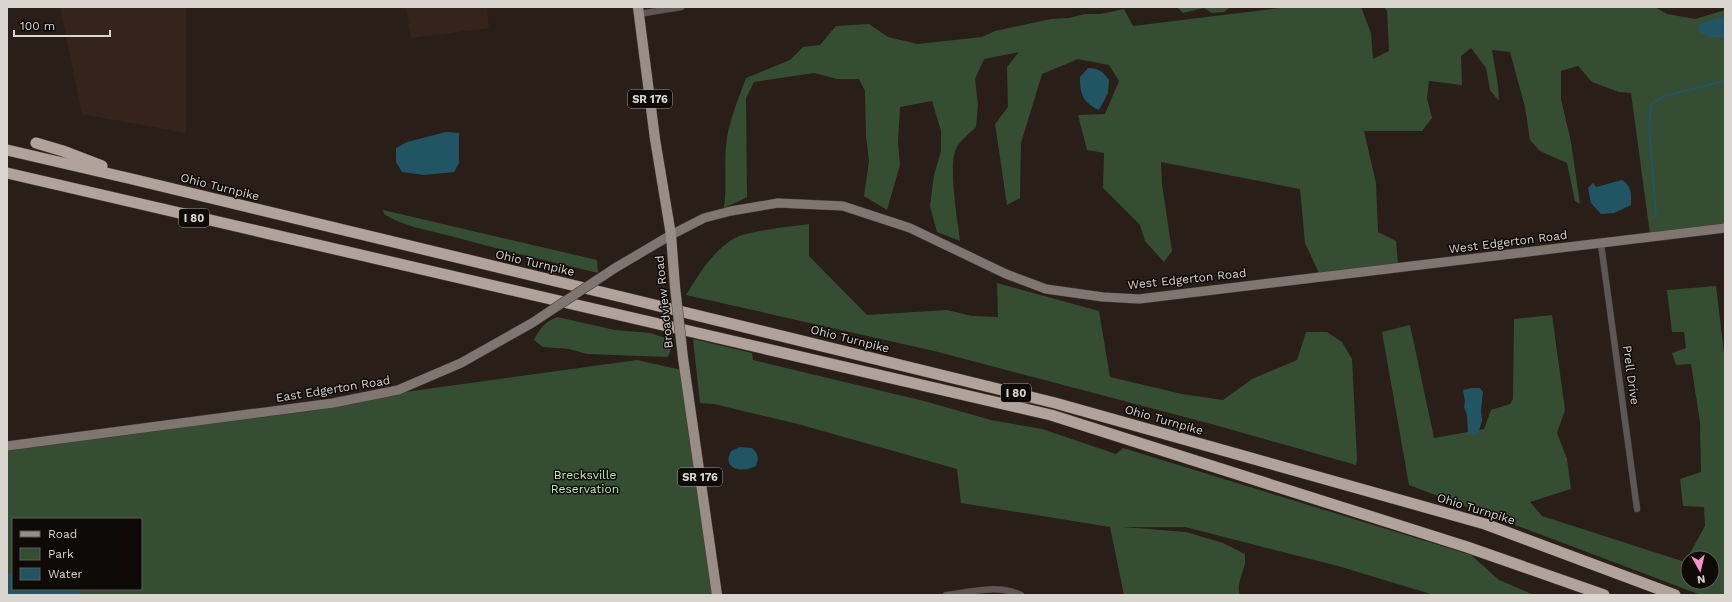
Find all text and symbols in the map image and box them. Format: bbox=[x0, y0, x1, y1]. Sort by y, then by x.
scale bar bbox=[14, 12, 110, 38]
text: 100 m bbox=[20, 19, 55, 33]
road number: SR 176 bbox=[628, 90, 672, 108]
street label: Ohio Turnpike bbox=[179, 170, 261, 204]
road number: I 80 bbox=[179, 209, 209, 227]
street label: West Edgerton Road bbox=[1448, 228, 1568, 256]
street label: Ohio Turnpike bbox=[494, 247, 576, 279]
street label: Broadview Road bbox=[652, 255, 676, 349]
street label: West Edgerton Road bbox=[1127, 266, 1247, 292]
street label: Ohio Turnpike bbox=[809, 322, 891, 356]
street label: Prell Drive bbox=[1620, 344, 1642, 406]
street label: East Edgerton Road bbox=[275, 373, 391, 405]
road number: I 80 bbox=[1001, 384, 1031, 402]
street label: Ohio Turnpike bbox=[1123, 402, 1205, 438]
park label: Brecksville Reservation bbox=[551, 468, 619, 496]
road number: SR 176 bbox=[678, 468, 722, 486]
street label: Ohio Turnpike bbox=[1435, 490, 1517, 528]
legend bbox=[12, 518, 142, 590]
text: Road bbox=[48, 527, 77, 541]
text: Park bbox=[48, 547, 74, 561]
north arrow bbox=[1680, 550, 1720, 590]
text: Water bbox=[48, 567, 83, 581]
text: N bbox=[1696, 572, 1706, 586]

